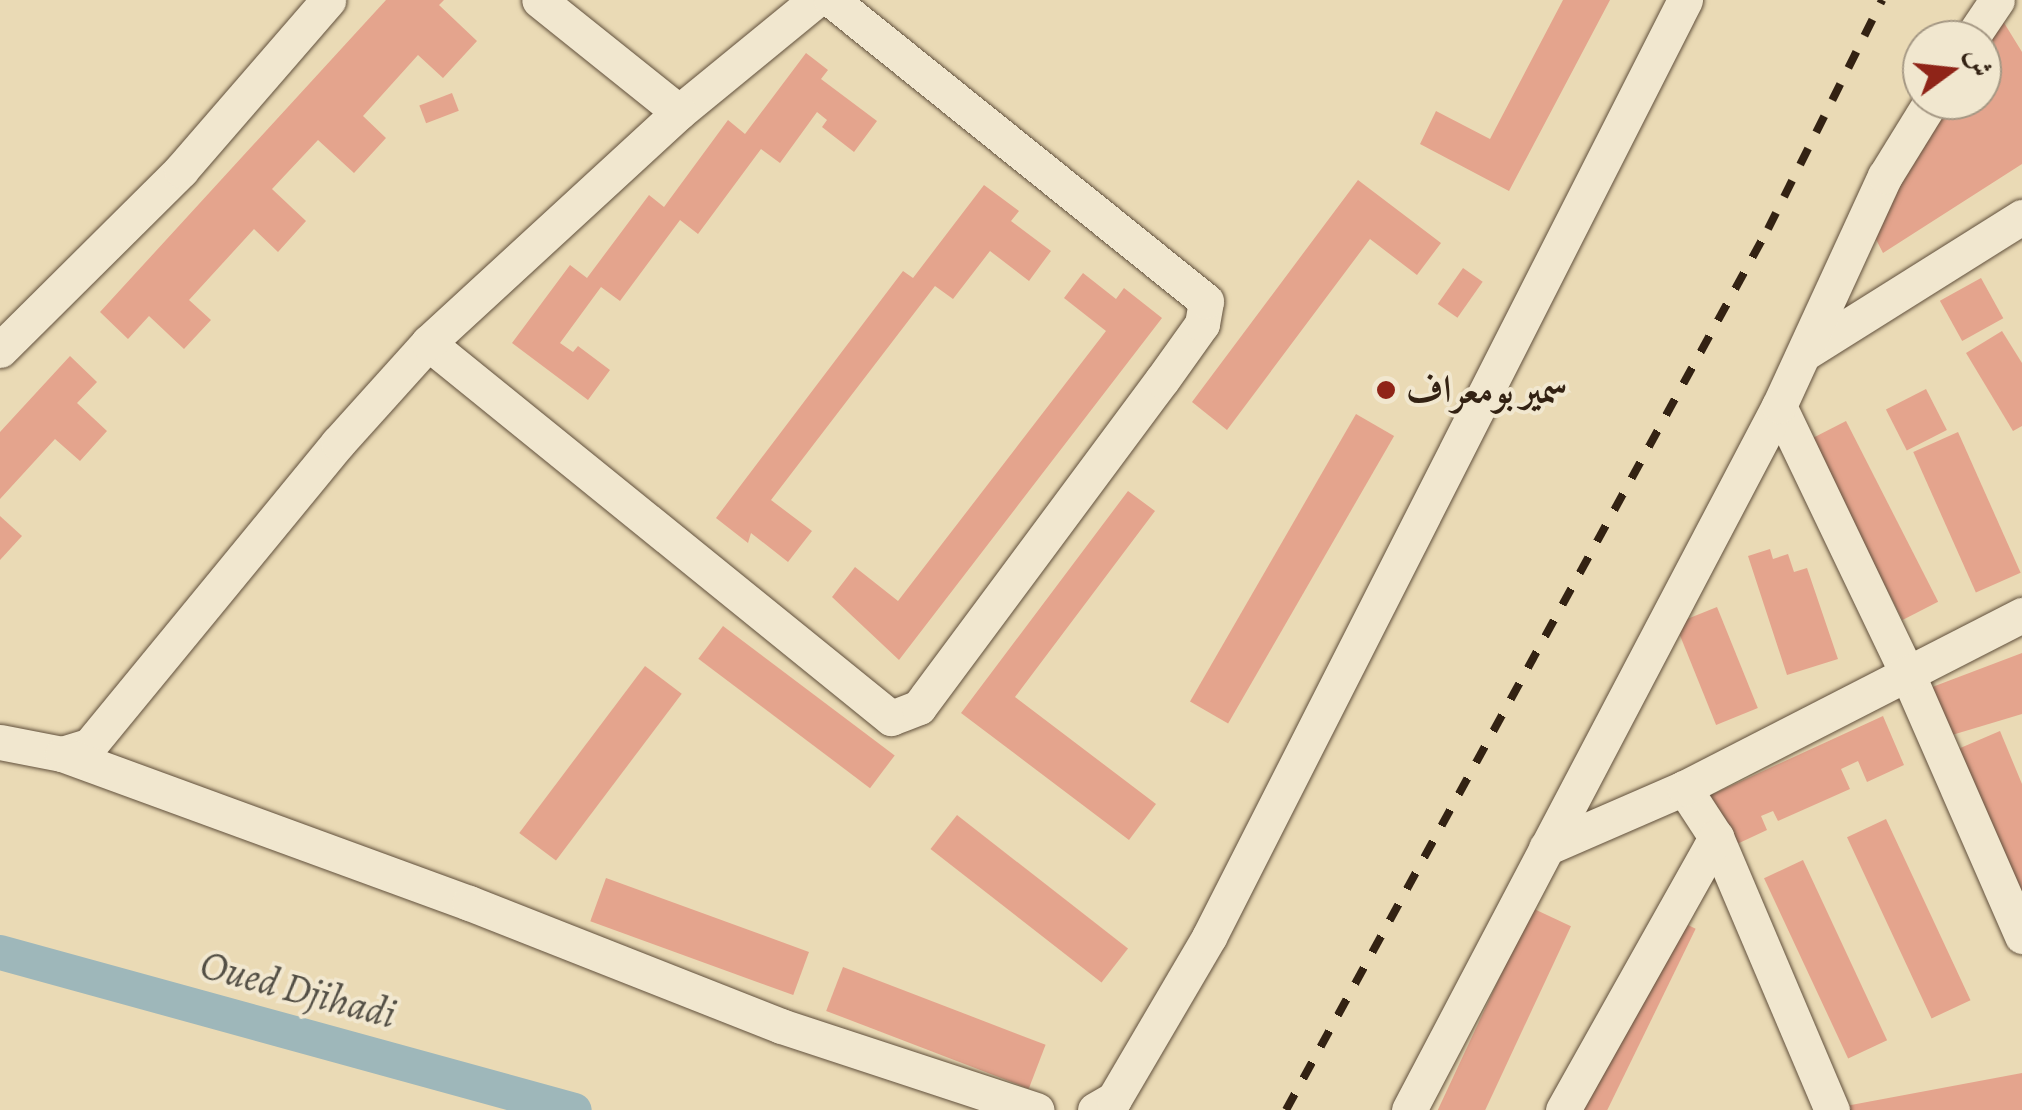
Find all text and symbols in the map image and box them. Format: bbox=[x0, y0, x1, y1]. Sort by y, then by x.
north arrow bbox=[1902, 20, 2002, 120]
text: ش bbox=[1957, 44, 2001, 81]
place label: سمير بومعراف bbox=[1406, 367, 1568, 413]
marker: سمير بومعراف bbox=[1375, 379, 1397, 401]
water label: Oued Djihadi bbox=[195, 941, 401, 1039]

